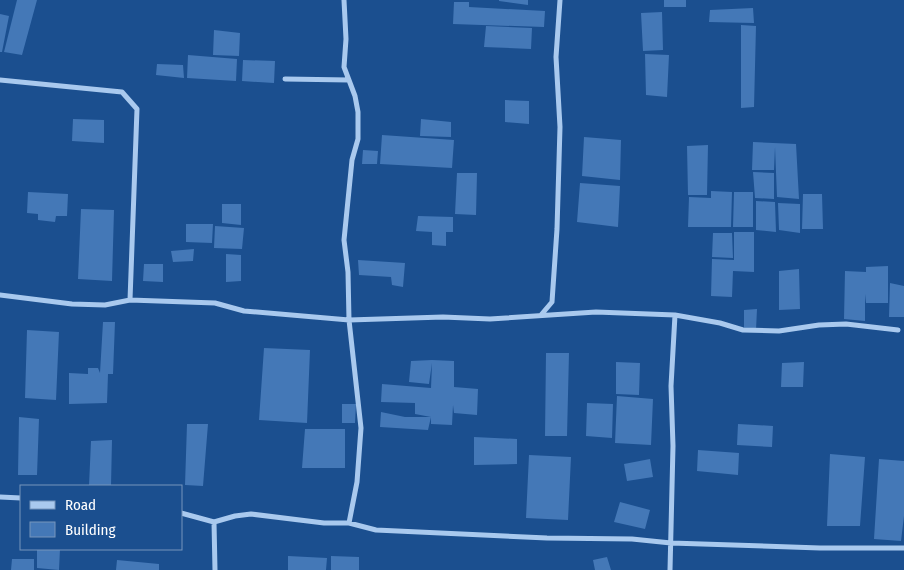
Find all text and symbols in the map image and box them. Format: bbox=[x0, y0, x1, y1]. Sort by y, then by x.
legend bbox=[20, 485, 182, 550]
text: Road bbox=[65, 496, 96, 514]
text: Building bbox=[65, 521, 116, 539]

